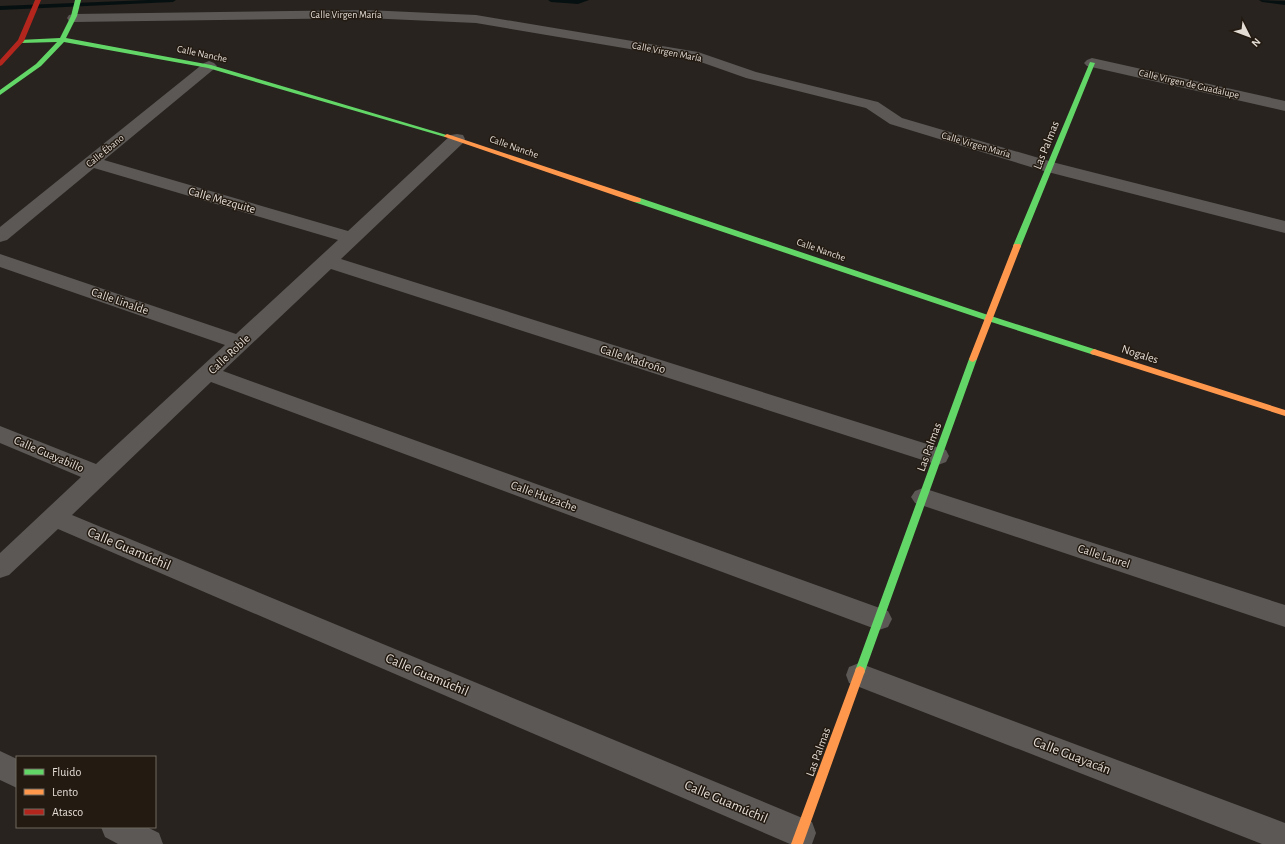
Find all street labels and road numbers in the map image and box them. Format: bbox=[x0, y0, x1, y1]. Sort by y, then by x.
street label: Calle Virgen María bbox=[310, 10, 382, 20]
street label: Calle Virgen María bbox=[631, 40, 703, 64]
street label: Calle Nanche bbox=[176, 44, 228, 64]
street label: Calle Virgen de Guadalupe bbox=[1138, 68, 1240, 101]
street label: Las Palmas bbox=[1031, 119, 1061, 171]
street label: Calle Virgen María bbox=[940, 130, 1012, 160]
street label: Calle Ébano bbox=[83, 131, 126, 169]
street label: Calle Nanche bbox=[488, 134, 540, 160]
street label: Calle Mezquite bbox=[187, 185, 257, 215]
street label: Calle Nanche bbox=[795, 237, 847, 263]
street label: Calle Linalde bbox=[90, 286, 150, 316]
street label: Calle Roble bbox=[206, 332, 252, 376]
street label: Nogales bbox=[1120, 342, 1160, 366]
street label: Calle Madroño bbox=[599, 343, 667, 375]
street label: Las Palmas bbox=[915, 421, 943, 473]
street label: Calle Guayabillo bbox=[12, 434, 86, 475]
street label: Calle Huizache bbox=[509, 479, 579, 513]
street label: Calle Guamúchil bbox=[85, 525, 173, 573]
street label: Calle Laurel bbox=[1076, 542, 1132, 570]
street label: Calle Guamúchil bbox=[383, 651, 471, 699]
street label: Las Palmas bbox=[804, 726, 832, 778]
street label: Calle Guayacán bbox=[1031, 735, 1113, 777]
street label: Calle Guamúchil bbox=[682, 778, 770, 826]

